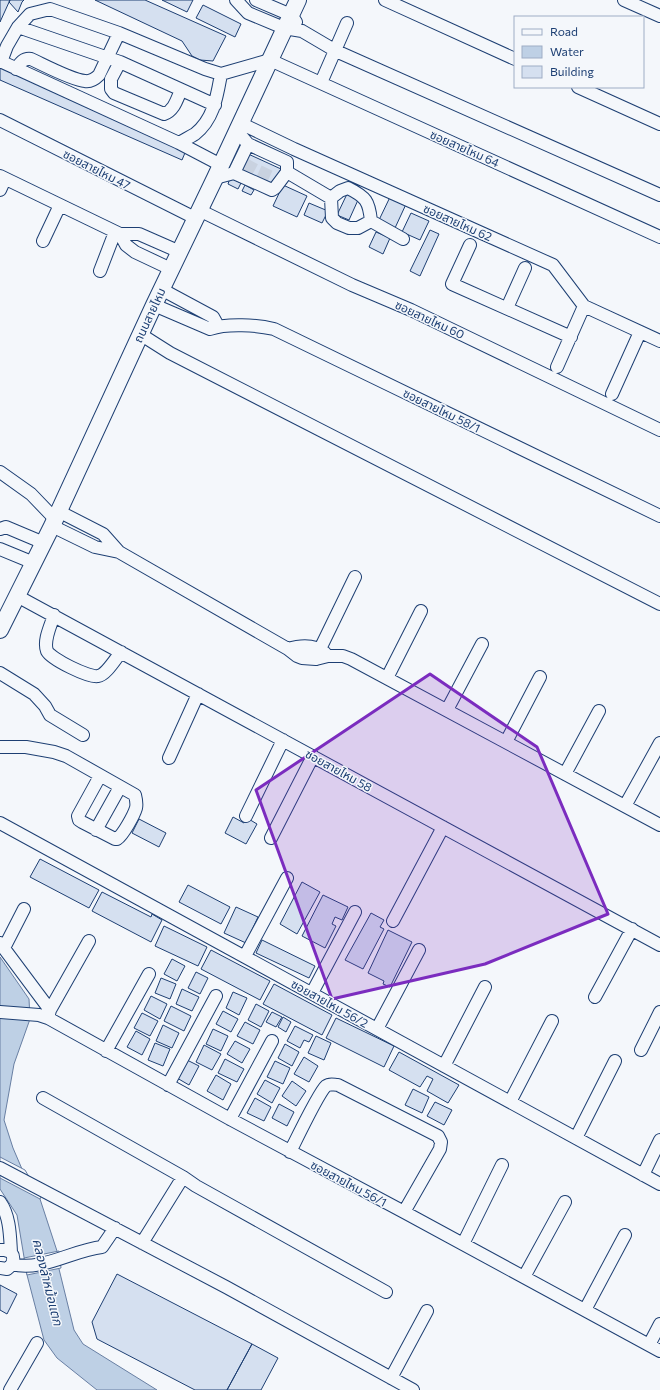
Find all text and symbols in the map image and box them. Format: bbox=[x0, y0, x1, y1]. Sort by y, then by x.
legend bbox=[514, 16, 644, 88]
text: Road bbox=[550, 24, 578, 38]
text: Water bbox=[550, 44, 584, 58]
text: Building bbox=[550, 64, 594, 78]
street label: ซอยสายไหม 64 bbox=[428, 126, 502, 170]
street label: ซอยสายไหม 47 bbox=[61, 146, 133, 192]
street label: ซอยสายไหม 62 bbox=[421, 201, 495, 244]
street label: ถนนสายไหม bbox=[130, 285, 168, 345]
street label: ซอยสายไหม 60 bbox=[393, 297, 467, 341]
street label: ซอยสายไหม 58/1 bbox=[401, 385, 483, 435]
street label: ซอยสายไหม 58 bbox=[303, 746, 375, 794]
street label: ซอยสายไหม 56/2 bbox=[289, 976, 371, 1030]
street label: ซอยสายไหม 56/1 bbox=[308, 1157, 390, 1209]
water label: คลองลำหม้อแตก bbox=[29, 1237, 67, 1328]

